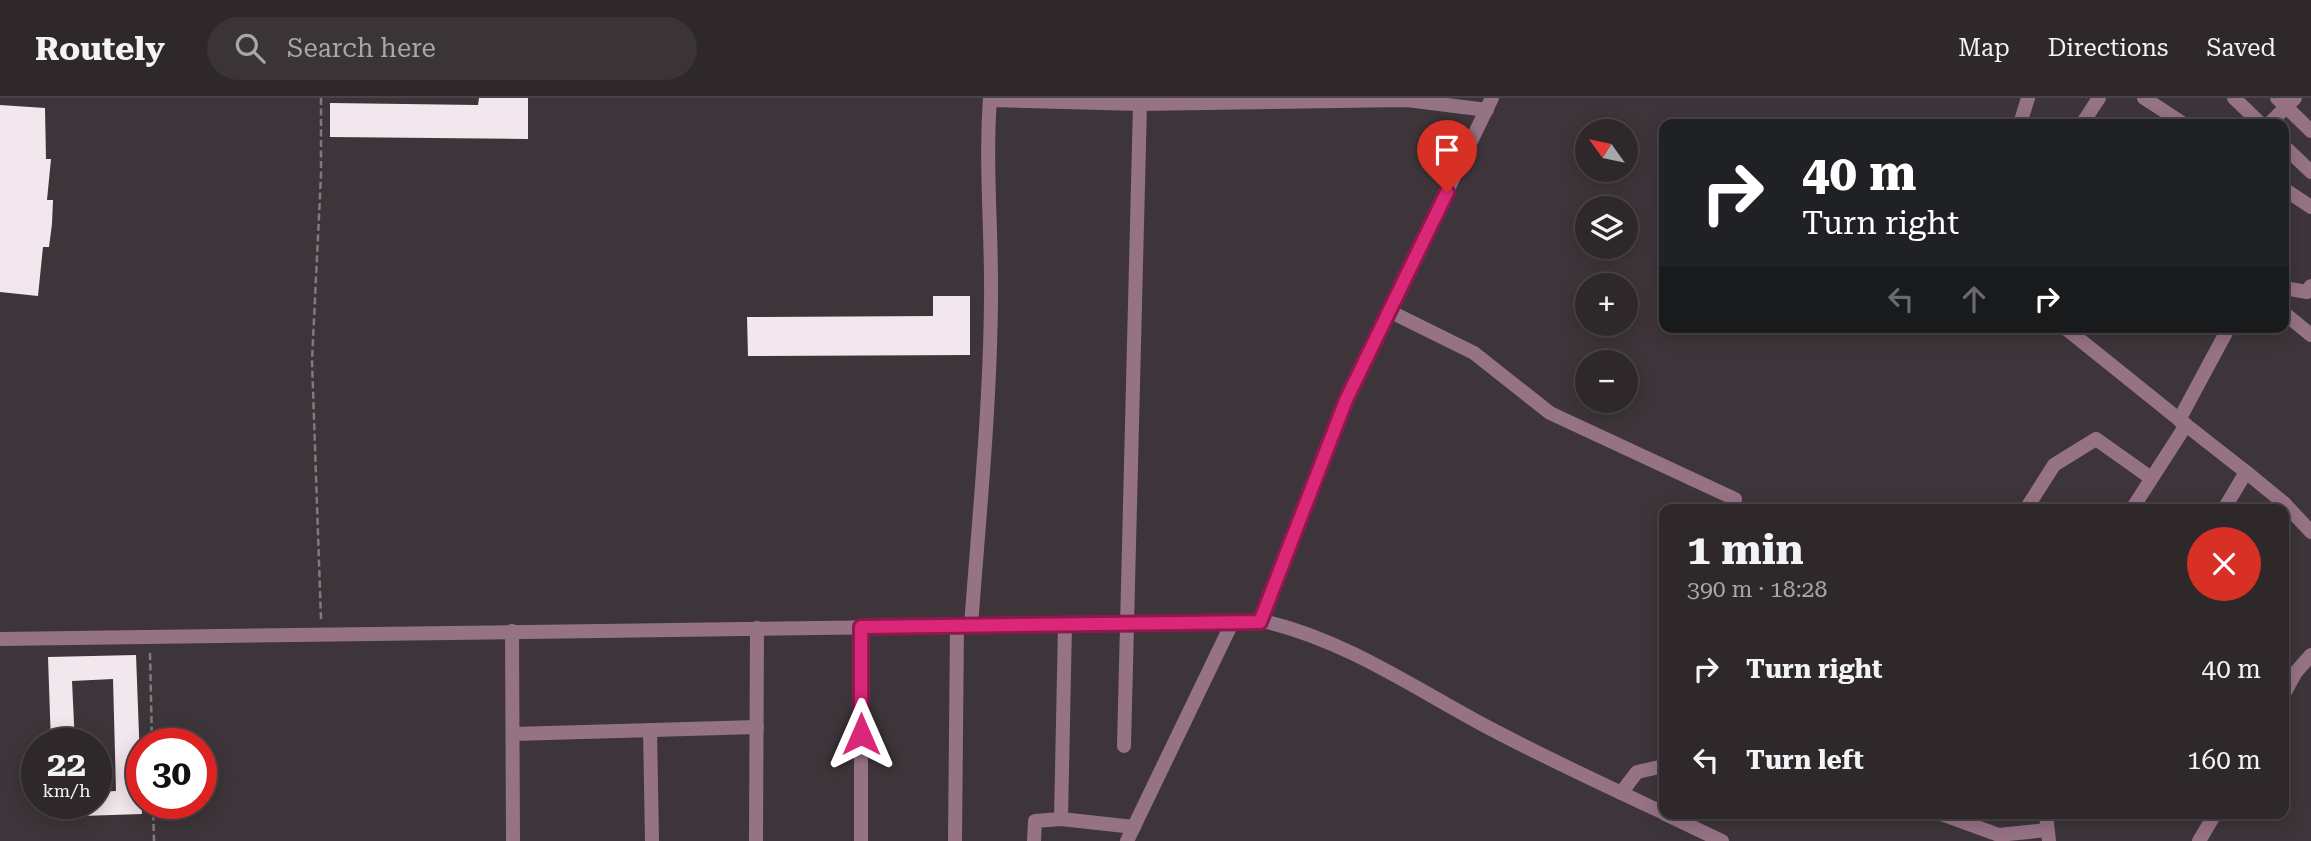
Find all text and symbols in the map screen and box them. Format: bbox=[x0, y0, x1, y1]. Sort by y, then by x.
search box bbox=[207, 17, 697, 80]
text: Routely bbox=[35, 29, 165, 68]
icon: search bbox=[231, 29, 269, 67]
text: Search here bbox=[287, 33, 436, 63]
text: Map bbox=[1958, 34, 2010, 62]
text: Directions bbox=[2048, 34, 2168, 62]
text: Saved bbox=[2206, 34, 2276, 62]
north arrow bbox=[1575, 119, 1638, 182]
map controls bbox=[1575, 119, 1638, 413]
pin bbox=[1417, 120, 1477, 192]
icon: arrive bbox=[1428, 131, 1466, 169]
text: 40 m bbox=[1802, 145, 1917, 202]
icon: right bbox=[1687, 147, 1778, 238]
button: layers bbox=[1575, 196, 1638, 259]
text: Turn right bbox=[1802, 204, 1959, 242]
button: + bbox=[1575, 273, 1638, 336]
icon: left bbox=[1882, 280, 1920, 318]
icon: ahead bbox=[1955, 280, 1993, 318]
icon: right bbox=[2028, 280, 2066, 318]
button: − bbox=[1575, 350, 1638, 413]
text: 1 min bbox=[1687, 525, 1804, 574]
button: close bbox=[2187, 527, 2261, 601]
text: 390 m · 18:28 bbox=[1687, 576, 1827, 603]
icon: right bbox=[1687, 650, 1725, 688]
text: Turn right bbox=[1746, 654, 1882, 684]
text: 40 m bbox=[2202, 654, 2261, 684]
position arrow bbox=[824, 697, 898, 771]
speed limit sign: 30 bbox=[126, 728, 217, 819]
icon: left bbox=[1687, 741, 1725, 779]
text: 22 bbox=[47, 744, 86, 785]
text: Turn left bbox=[1746, 745, 1864, 775]
text: 160 m bbox=[2187, 745, 2261, 775]
text: km/h bbox=[42, 780, 91, 801]

